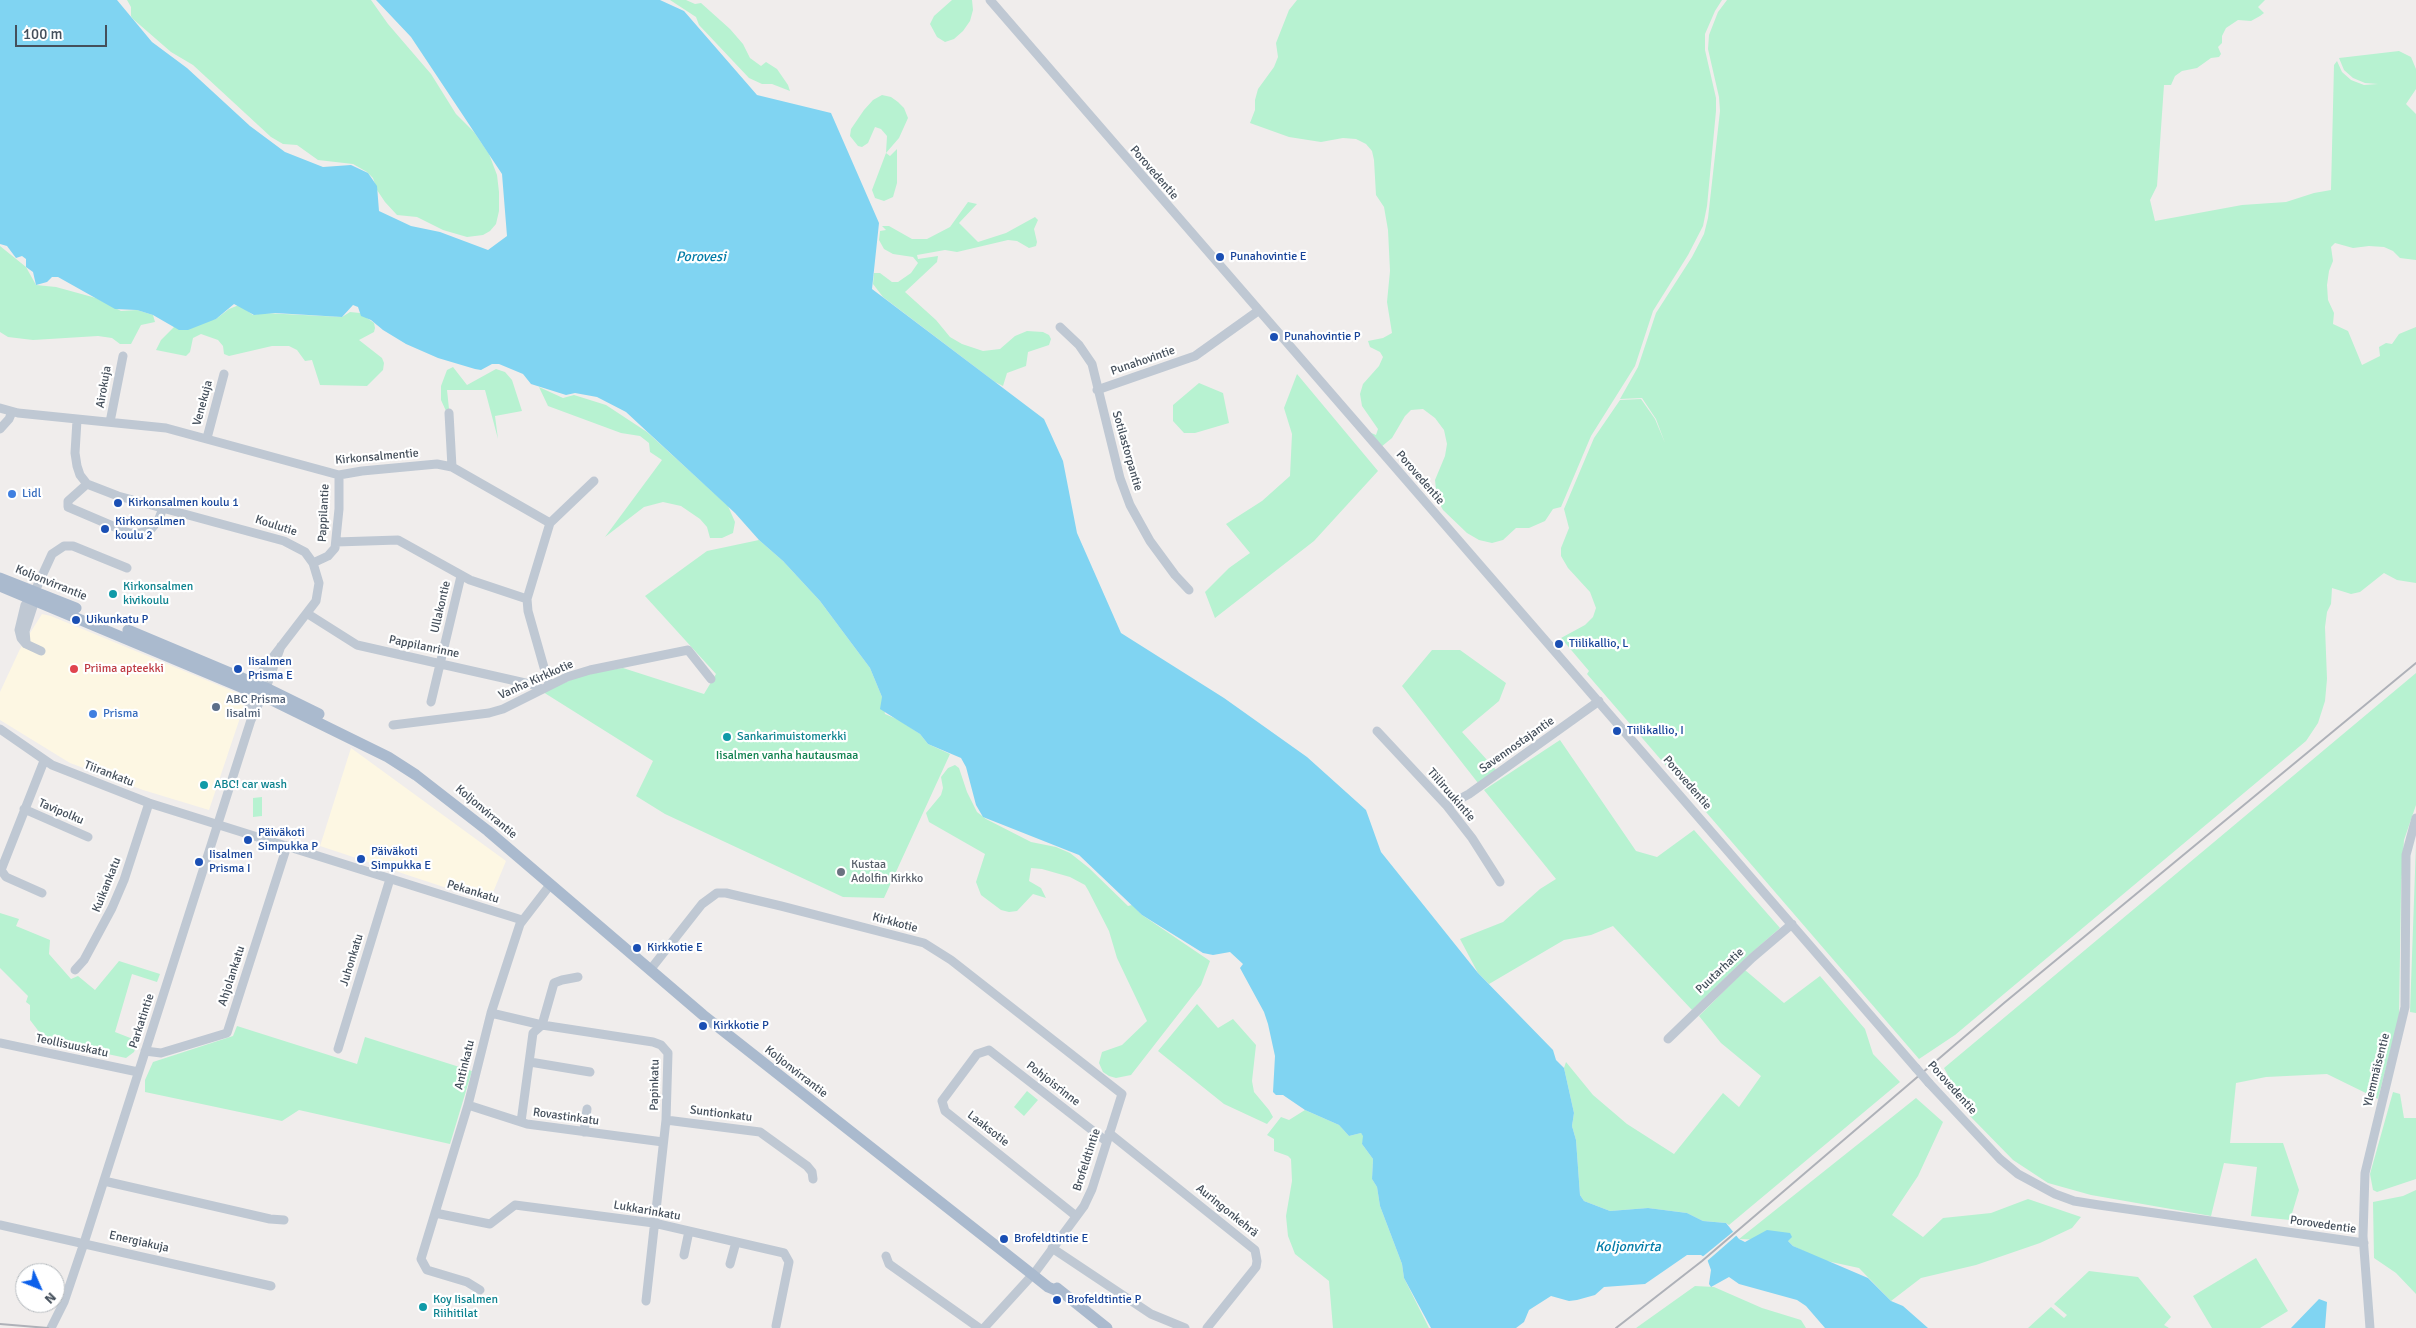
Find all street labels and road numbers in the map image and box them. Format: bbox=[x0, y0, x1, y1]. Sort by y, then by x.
street label: Porovedentie bbox=[1127, 143, 1181, 203]
street label: Punahovintie bbox=[1109, 343, 1177, 379]
street label: Airokuja bbox=[93, 365, 115, 409]
street label: Venekuja bbox=[190, 379, 216, 427]
street label: Sotilastorpantie bbox=[1109, 409, 1145, 493]
street label: Kirkonsalmentie bbox=[335, 446, 419, 468]
street label: Porovedentie bbox=[1393, 448, 1447, 508]
street label: Pappilantie bbox=[315, 484, 333, 542]
street label: Koulutie bbox=[253, 512, 299, 540]
street label: Koljonvirrantie bbox=[13, 562, 89, 604]
street label: Ullakontie bbox=[428, 579, 454, 635]
street label: Pappilanrinne bbox=[387, 632, 461, 662]
street label: Vanha Kirkkotie bbox=[496, 657, 576, 703]
street label: Savennostajantie bbox=[1477, 714, 1557, 776]
street label: Porovedentie bbox=[1660, 753, 1714, 813]
street label: Tiirankatu bbox=[82, 758, 136, 790]
street label: Tiiliruukintie bbox=[1424, 765, 1478, 825]
street label: Koljonvirrantie bbox=[452, 782, 520, 842]
street label: Tavipolku bbox=[36, 796, 86, 828]
street label: Kuikankatu bbox=[89, 855, 125, 915]
street label: Pekankatu bbox=[445, 877, 501, 907]
street label: Kirkkotie bbox=[871, 910, 919, 936]
street label: Juhonkatu bbox=[337, 932, 367, 988]
street label: Ahjolankatu bbox=[216, 944, 248, 1008]
street label: Puutarhatie bbox=[1693, 945, 1747, 997]
street label: Parkatintie bbox=[126, 992, 158, 1050]
street label: Teollisuuskatu bbox=[34, 1031, 110, 1061]
street label: Ylemmäisentie bbox=[2361, 1032, 2393, 1108]
street label: Antinkatu bbox=[452, 1039, 478, 1091]
street label: Koljonvirrantie bbox=[762, 1043, 830, 1101]
street label: Porovedentie bbox=[1924, 1058, 1980, 1118]
street label: Papinkatu bbox=[647, 1059, 663, 1111]
street label: Pohjoisrinne bbox=[1023, 1059, 1083, 1109]
street label: Suntionkatu bbox=[689, 1103, 753, 1125]
street label: Rovastinkatu bbox=[532, 1105, 600, 1129]
street label: Laaksotie bbox=[964, 1108, 1012, 1150]
street label: Brofeldtintie bbox=[1070, 1127, 1104, 1193]
street label: Auringonkehrä bbox=[1193, 1181, 1261, 1241]
street label: Lukkarinkatu bbox=[612, 1198, 682, 1224]
street label: Porovedentie bbox=[2289, 1213, 2357, 1237]
street label: Energiakuja bbox=[108, 1228, 170, 1256]

